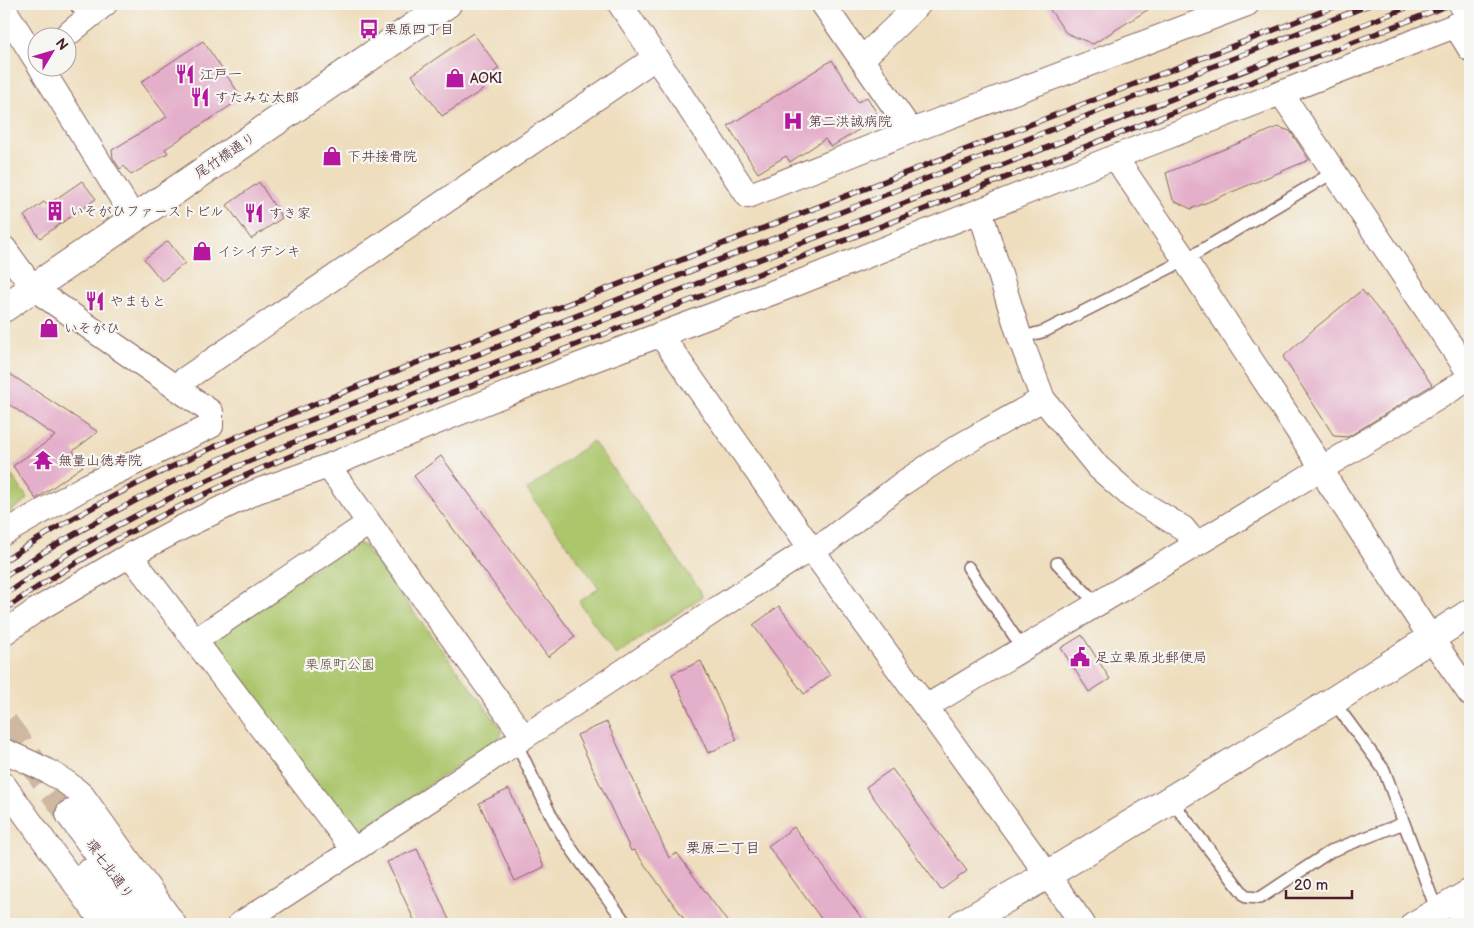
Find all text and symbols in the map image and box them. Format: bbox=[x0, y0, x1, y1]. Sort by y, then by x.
bus stop icon: 栗原四丁目 bbox=[358, 18, 380, 40]
place label: 栗原四丁目 bbox=[384, 21, 454, 38]
north arrow bbox=[28, 28, 78, 78]
text: N bbox=[52, 35, 72, 54]
restaurant icon: 江戸一 bbox=[174, 63, 196, 85]
place label: 江戸一 bbox=[200, 66, 242, 83]
shop icon: AOKI bbox=[444, 67, 466, 89]
place label: AOKI bbox=[470, 70, 502, 87]
restaurant icon: すたみな太郎 bbox=[189, 86, 211, 108]
place label: すたみな太郎 bbox=[215, 89, 299, 106]
hospital icon: 第二洪誠病院 bbox=[782, 110, 804, 132]
place label: 第二洪誠病院 bbox=[808, 113, 892, 130]
street label: 尾竹橋通り bbox=[192, 129, 259, 182]
shop icon: 下井接骨院 bbox=[321, 145, 343, 167]
place label: 下井接骨院 bbox=[347, 148, 417, 165]
building icon: いそがひファーストビル bbox=[44, 200, 66, 222]
restaurant icon: すき家 bbox=[243, 202, 265, 224]
place label: いそがひファーストビル bbox=[70, 203, 224, 220]
place label: すき家 bbox=[269, 205, 311, 222]
shop icon: イシイデンキ bbox=[191, 240, 213, 262]
place label: イシイデンキ bbox=[217, 243, 301, 260]
restaurant icon: やまもと bbox=[84, 290, 106, 312]
place label: やまもと bbox=[110, 293, 166, 310]
shop icon: いそがひ bbox=[38, 317, 60, 339]
place label: いそがひ bbox=[64, 320, 120, 337]
temple icon: 無量山徳寿院 bbox=[32, 449, 54, 471]
place label: 無量山徳寿院 bbox=[58, 452, 142, 469]
public building icon: 足立栗原北郵便局 bbox=[1069, 646, 1091, 668]
place label: 足立栗原北郵便局 bbox=[1095, 649, 1207, 666]
park label: 栗原町公園 bbox=[305, 656, 375, 673]
street label: 環七北通り bbox=[82, 836, 137, 903]
district label: 栗原二丁目 bbox=[685, 839, 761, 858]
scale bar bbox=[1286, 868, 1353, 900]
text: 20 m bbox=[1294, 876, 1328, 895]

